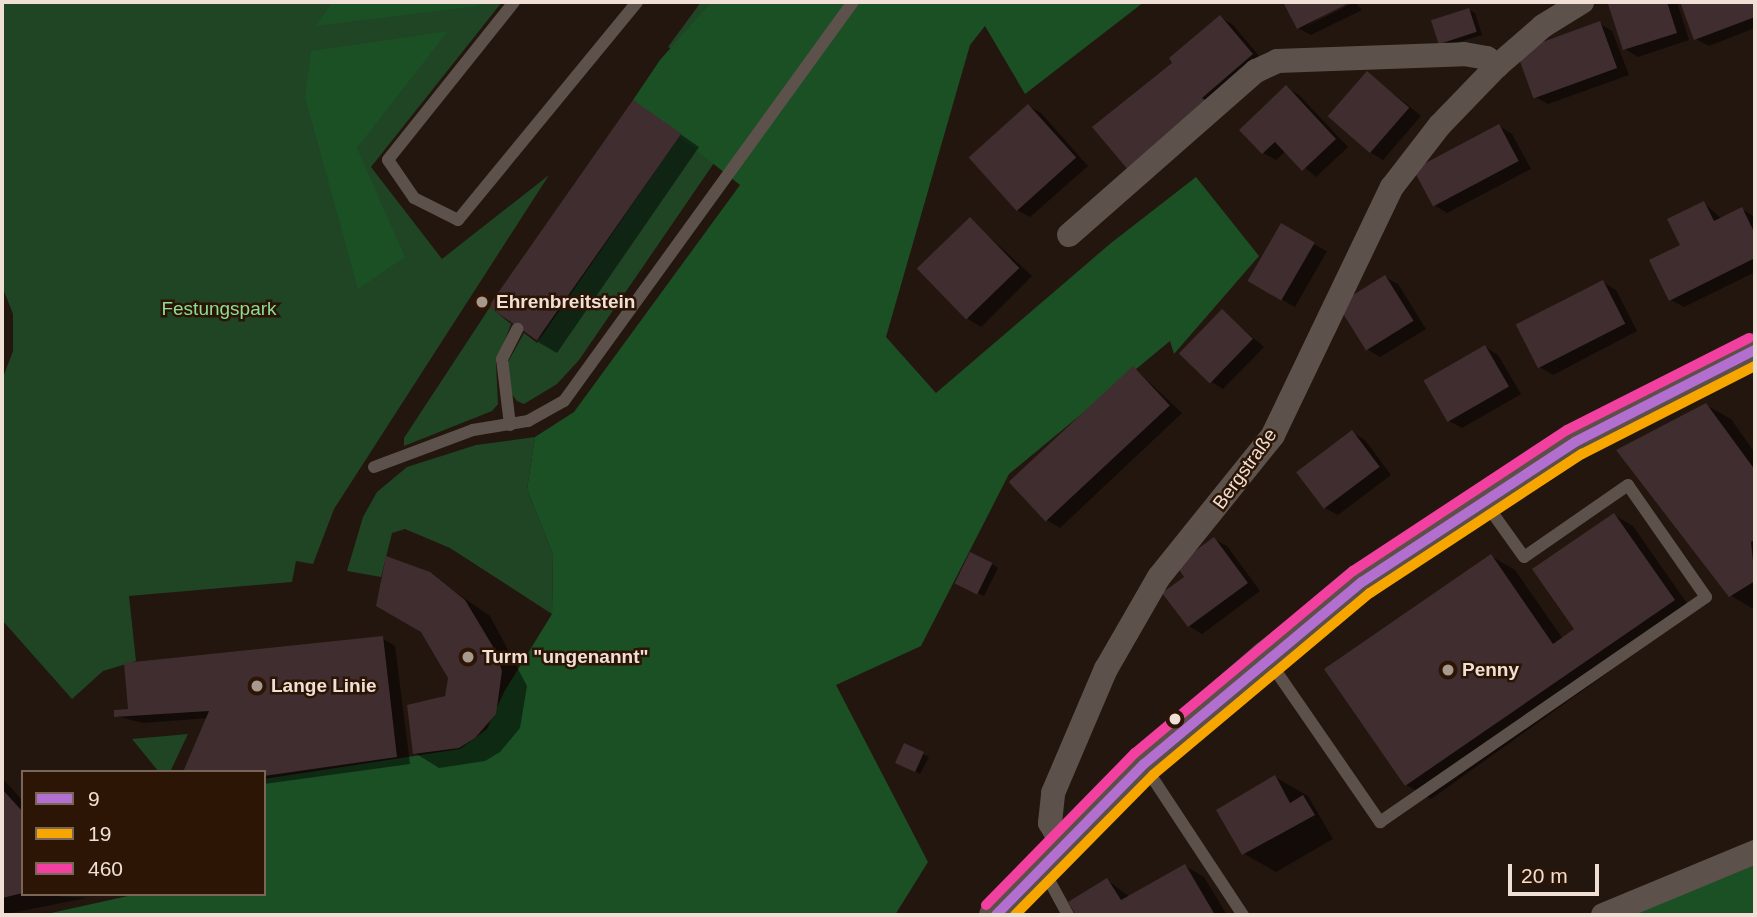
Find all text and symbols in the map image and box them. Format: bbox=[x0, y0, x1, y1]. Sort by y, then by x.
place label: Ehrenbreitstein bbox=[496, 291, 635, 313]
marker: Ehrenbreitstein bbox=[474, 294, 490, 310]
park label: Festungspark bbox=[161, 298, 277, 320]
street label: Bergstraße bbox=[1208, 424, 1282, 514]
place label: Turm "ungenannt" bbox=[482, 646, 648, 668]
marker: Turm "ungenannt" bbox=[460, 649, 476, 665]
place label: Penny bbox=[1462, 659, 1519, 681]
marker: Penny bbox=[1440, 662, 1456, 678]
place label: Lange Linie bbox=[271, 675, 377, 697]
marker: Lange Linie bbox=[249, 678, 265, 694]
unlabelled marker bbox=[1168, 712, 1182, 726]
legend bbox=[21, 770, 266, 896]
text: 9 bbox=[88, 787, 100, 810]
text: 19 bbox=[88, 822, 111, 845]
scale bar bbox=[1512, 850, 1603, 894]
text: 460 bbox=[88, 857, 123, 880]
text: 20 m bbox=[1521, 864, 1568, 887]

